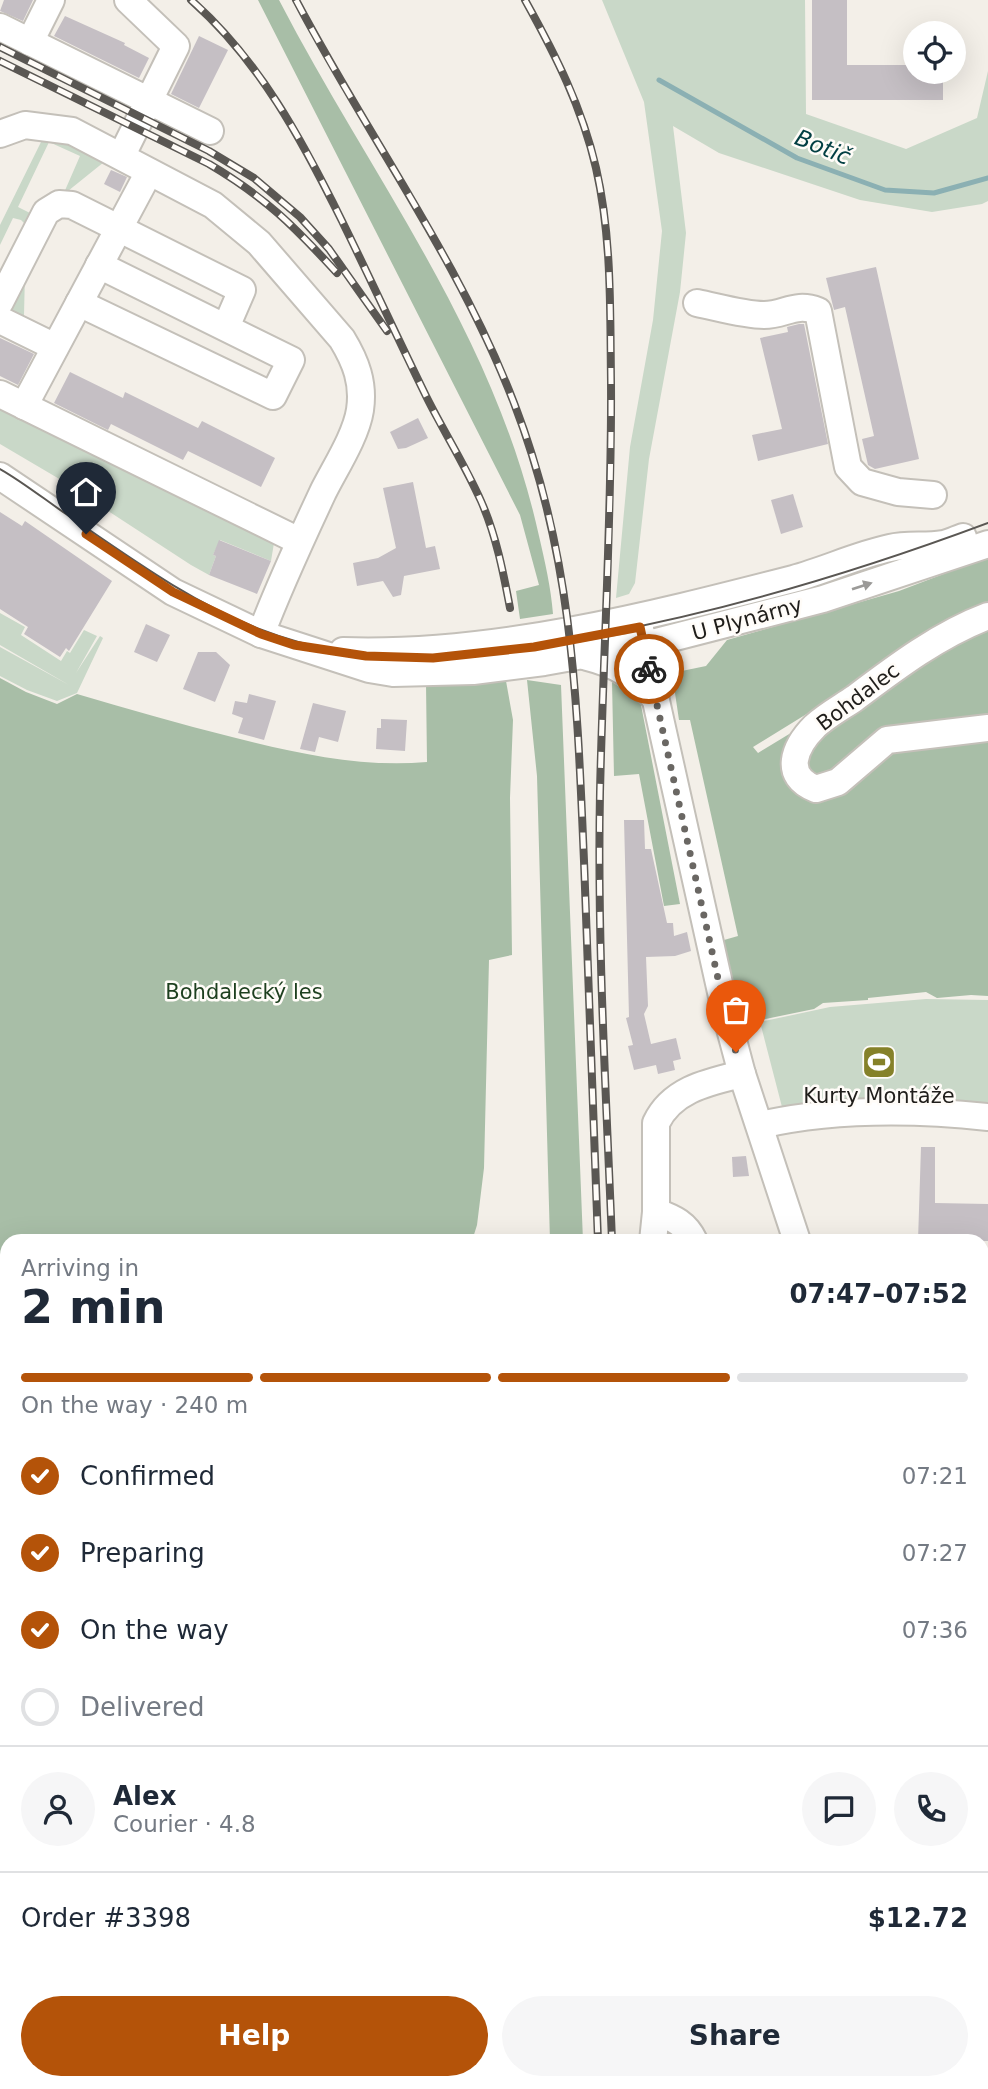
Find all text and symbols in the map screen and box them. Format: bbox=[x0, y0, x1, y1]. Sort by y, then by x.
map controls bbox=[903, 21, 966, 84]
button: locate bbox=[903, 21, 966, 84]
water label: Botič bbox=[791, 124, 856, 170]
pin bbox=[56, 462, 116, 534]
icon: home bbox=[67, 473, 105, 511]
one-way arrow bbox=[852, 581, 873, 591]
street label: U Plynárny bbox=[689, 593, 805, 645]
courier bbox=[614, 634, 684, 704]
icon: bike bbox=[630, 650, 668, 688]
street label: Bohdalec bbox=[812, 658, 904, 736]
park label: Bohdalecký les bbox=[165, 980, 323, 1004]
pin bbox=[706, 980, 766, 1052]
icon: bag bbox=[717, 991, 755, 1029]
sports icon: Kurty Montáže bbox=[860, 1043, 898, 1081]
place label: Kurty Montáže bbox=[803, 1084, 955, 1108]
text: Arriving in bbox=[21, 1255, 139, 1281]
text: 07:47–07:52 bbox=[789, 1279, 968, 1309]
text: 2 min bbox=[21, 1280, 165, 1334]
text: On the way · 240 m bbox=[21, 1392, 248, 1418]
icon: check bbox=[21, 1457, 59, 1495]
text: Confirmed bbox=[80, 1461, 215, 1491]
text: 07:21 bbox=[902, 1463, 968, 1489]
icon: check bbox=[21, 1534, 59, 1572]
text: Preparing bbox=[80, 1538, 205, 1568]
text: 07:27 bbox=[902, 1540, 968, 1566]
icon: check bbox=[21, 1611, 59, 1649]
text: On the way bbox=[80, 1615, 229, 1645]
text: 07:36 bbox=[902, 1617, 968, 1643]
text: Delivered bbox=[80, 1692, 204, 1722]
button: person bbox=[21, 1772, 95, 1846]
button: chat bbox=[802, 1772, 876, 1846]
button: phone bbox=[894, 1772, 968, 1846]
text: Alex bbox=[113, 1781, 176, 1811]
text: Courier · 4.8 bbox=[113, 1811, 256, 1837]
text: Order #3398 bbox=[21, 1903, 191, 1933]
text: $12.72 bbox=[868, 1903, 968, 1933]
button: Help bbox=[21, 1996, 488, 2076]
button: Share bbox=[502, 1996, 968, 2076]

